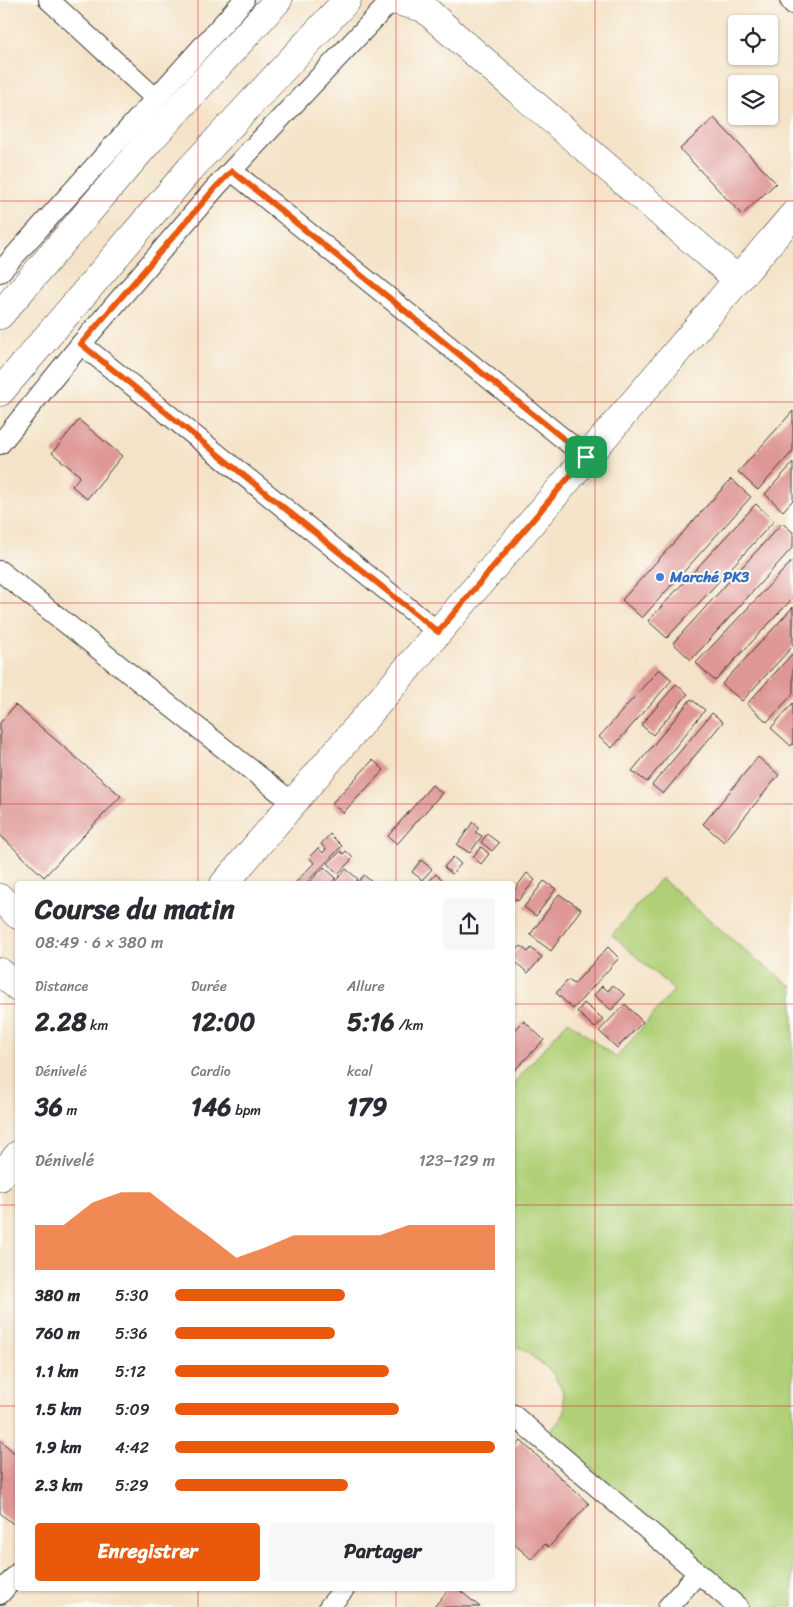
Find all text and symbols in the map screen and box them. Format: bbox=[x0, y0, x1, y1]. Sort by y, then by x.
map controls bbox=[728, 15, 778, 125]
button: locate bbox=[728, 15, 778, 65]
button: layers bbox=[728, 75, 778, 125]
pin bbox=[565, 436, 607, 478]
icon: arrive bbox=[572, 443, 600, 471]
place label: Marché PK3 bbox=[669, 564, 750, 590]
marker: Marché PK3 bbox=[654, 571, 666, 583]
text: Course du matin bbox=[35, 884, 235, 933]
button: share bbox=[443, 898, 495, 950]
text: 08:49 · 6 × 380 m bbox=[35, 928, 163, 957]
text: Distance bbox=[35, 974, 88, 999]
text: Durée bbox=[191, 974, 227, 999]
text: Allure bbox=[347, 974, 385, 999]
text: 2.28 bbox=[35, 999, 86, 1044]
text: 12:00 bbox=[191, 999, 255, 1044]
text: 5:16 bbox=[347, 999, 395, 1044]
text: km bbox=[86, 1013, 108, 1038]
text: /km bbox=[395, 1013, 424, 1038]
text: Dénivelé bbox=[35, 1059, 87, 1084]
text: Cardio bbox=[191, 1059, 231, 1084]
text: kcal bbox=[347, 1059, 372, 1084]
text: 36 bbox=[35, 1084, 63, 1129]
text: 146 bbox=[191, 1084, 232, 1129]
text: 179 bbox=[347, 1084, 387, 1129]
text: m bbox=[63, 1098, 77, 1123]
text: bpm bbox=[232, 1098, 261, 1123]
text: Dénivelé bbox=[35, 1146, 94, 1175]
text: 123–129 m bbox=[419, 1146, 495, 1175]
text: 380 m bbox=[35, 1281, 80, 1310]
text: 5:30 bbox=[115, 1281, 149, 1310]
text: 760 m bbox=[35, 1319, 80, 1348]
text: 5:36 bbox=[115, 1319, 147, 1348]
text: 1.1 km bbox=[35, 1357, 79, 1386]
text: 5:12 bbox=[115, 1357, 146, 1386]
text: 1.5 km bbox=[35, 1395, 81, 1424]
text: 5:09 bbox=[115, 1395, 150, 1424]
text: 1.9 km bbox=[35, 1433, 81, 1462]
text: 4:42 bbox=[115, 1433, 149, 1462]
text: 2.3 km bbox=[35, 1471, 83, 1500]
text: 5:29 bbox=[115, 1471, 149, 1500]
button: Enregistrer bbox=[35, 1523, 260, 1581]
button: Partager bbox=[270, 1523, 495, 1581]

